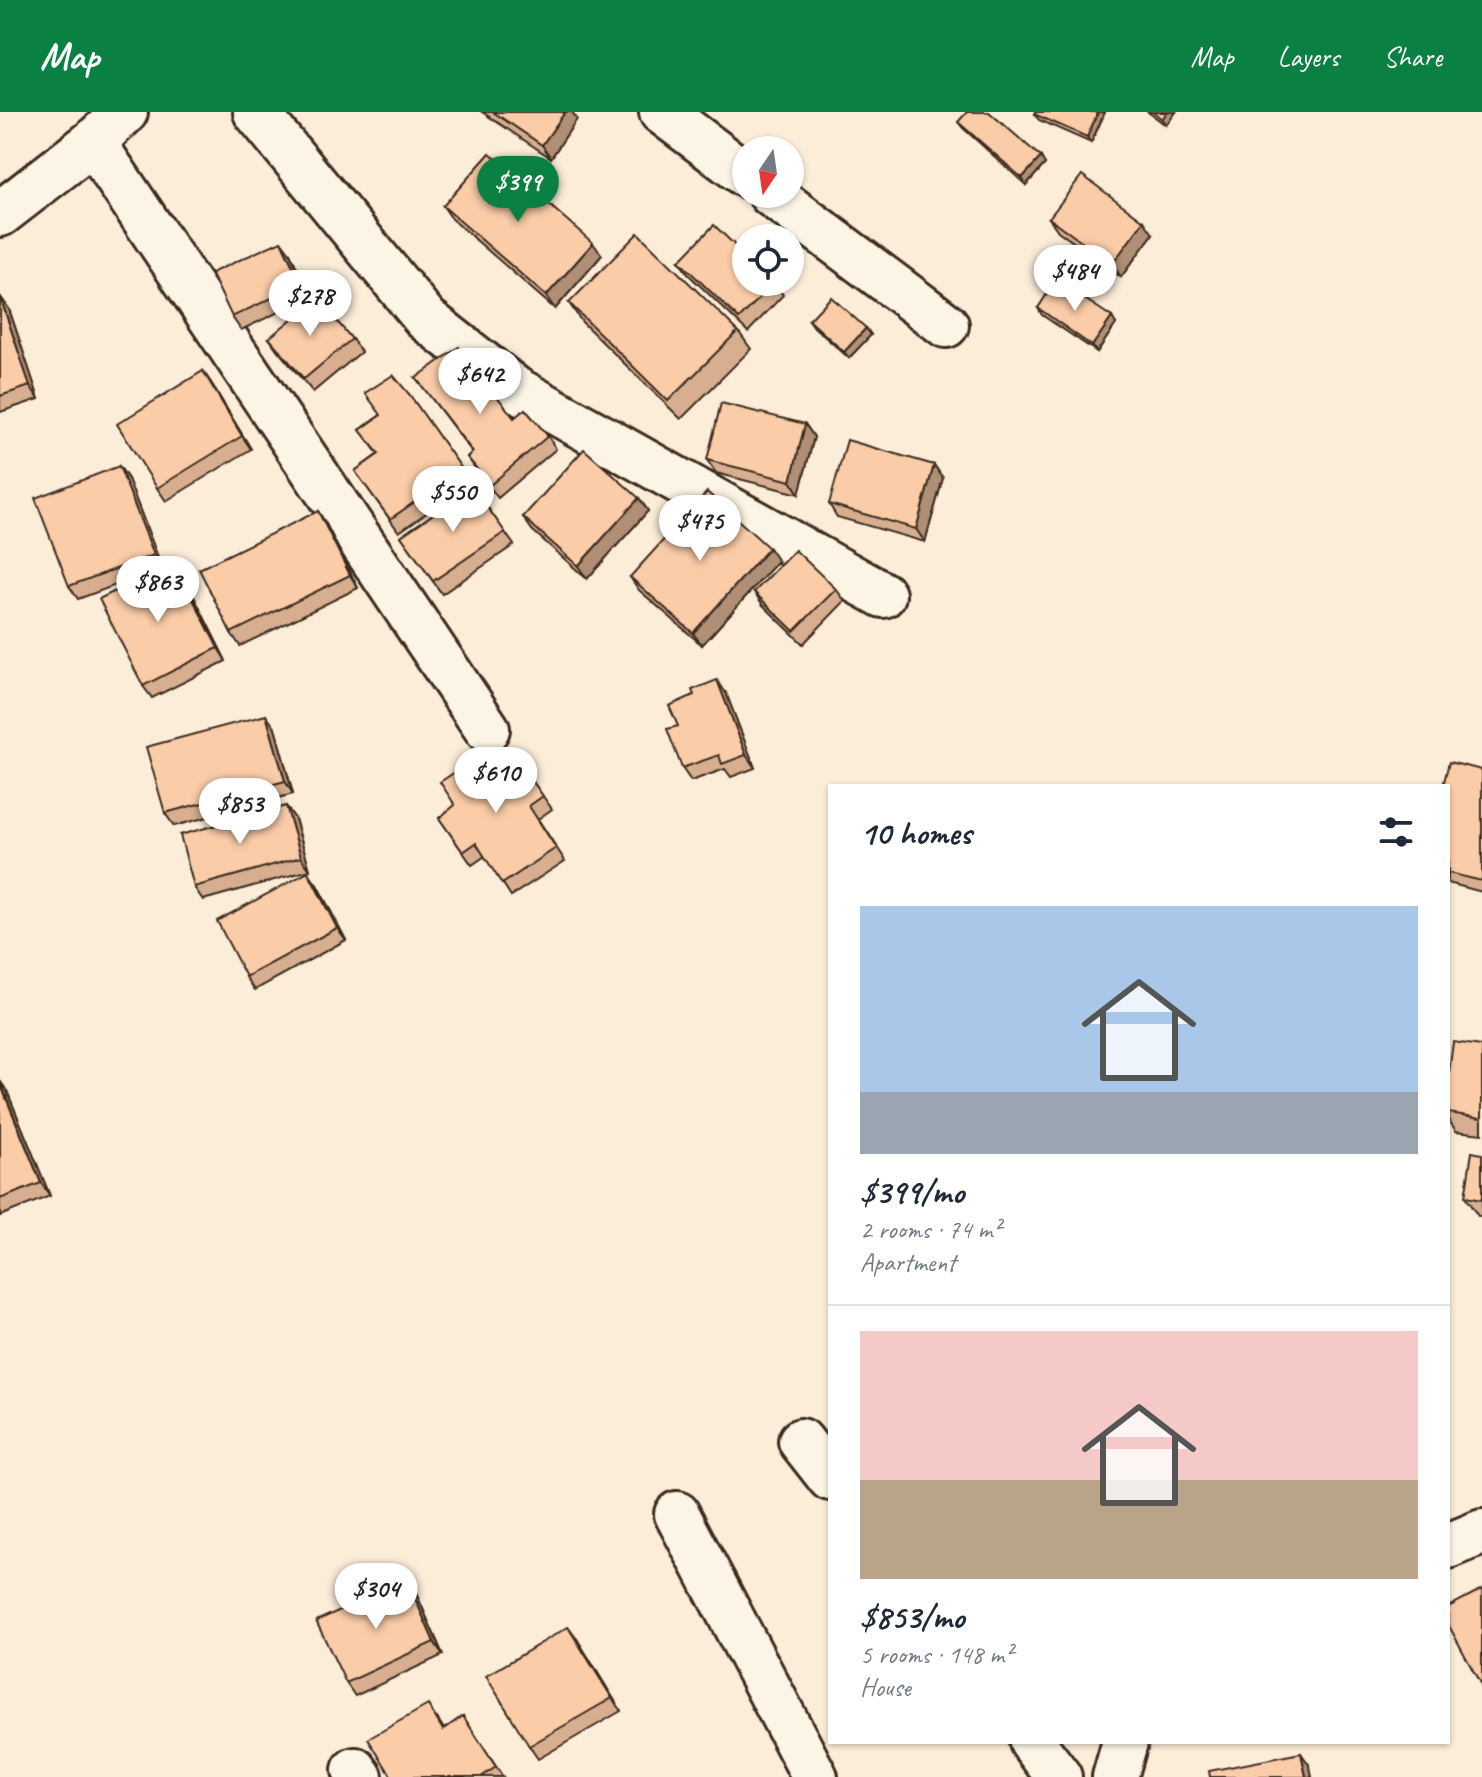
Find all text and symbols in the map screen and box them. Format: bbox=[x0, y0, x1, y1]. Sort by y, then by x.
text: Map bbox=[40, 33, 99, 80]
text: Map bbox=[1191, 39, 1234, 74]
text: Layers bbox=[1278, 39, 1339, 74]
text: Share bbox=[1383, 39, 1442, 74]
north arrow bbox=[732, 136, 804, 208]
map controls bbox=[732, 136, 804, 296]
pin: $399 bbox=[471, 156, 565, 224]
text: $399 bbox=[495, 165, 541, 198]
button: locate bbox=[732, 224, 804, 296]
pin: $484 bbox=[1028, 245, 1122, 313]
text: $484 bbox=[1052, 254, 1098, 287]
pin: $278 bbox=[263, 270, 357, 338]
text: $278 bbox=[287, 279, 333, 312]
pin: $642 bbox=[433, 348, 527, 416]
text: $642 bbox=[456, 357, 504, 390]
pin: $550 bbox=[406, 466, 500, 534]
text: $550 bbox=[430, 475, 476, 508]
pin: $475 bbox=[653, 495, 747, 563]
text: $475 bbox=[677, 504, 723, 537]
pin: $863 bbox=[111, 556, 205, 624]
text: $863 bbox=[134, 565, 182, 598]
pin: $610 bbox=[449, 747, 543, 815]
text: $610 bbox=[472, 756, 520, 789]
pin: $853 bbox=[193, 778, 287, 846]
text: $853 bbox=[217, 787, 263, 820]
icon: filters bbox=[1374, 810, 1418, 854]
text: 10 homes bbox=[860, 811, 971, 854]
icon: home bbox=[1067, 958, 1211, 1102]
text: $399/mo bbox=[860, 1170, 964, 1213]
text: 2 rooms · 74 m² bbox=[860, 1213, 1001, 1246]
text: Apartment bbox=[860, 1246, 956, 1279]
icon: home bbox=[1067, 1383, 1211, 1527]
pin: $304 bbox=[329, 1563, 423, 1631]
text: $304 bbox=[353, 1572, 399, 1605]
text: $853/mo bbox=[860, 1595, 964, 1638]
text: 5 rooms · 148 m² bbox=[860, 1638, 1012, 1671]
text: House bbox=[860, 1671, 911, 1704]

